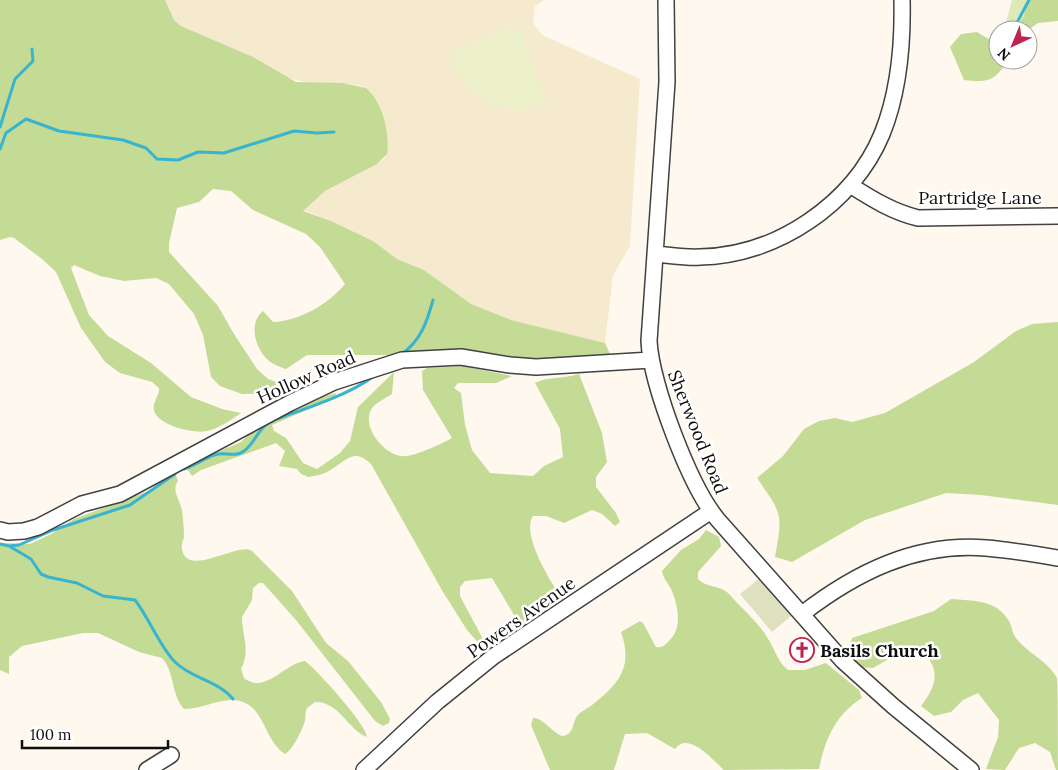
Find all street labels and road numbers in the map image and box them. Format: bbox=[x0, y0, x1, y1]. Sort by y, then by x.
street label: Partridge Lane bbox=[918, 186, 1042, 209]
street label: Hollow Road bbox=[253, 345, 359, 409]
street label: Sherwood Road bbox=[663, 367, 733, 497]
street label: Powers Avenue bbox=[462, 571, 580, 663]

